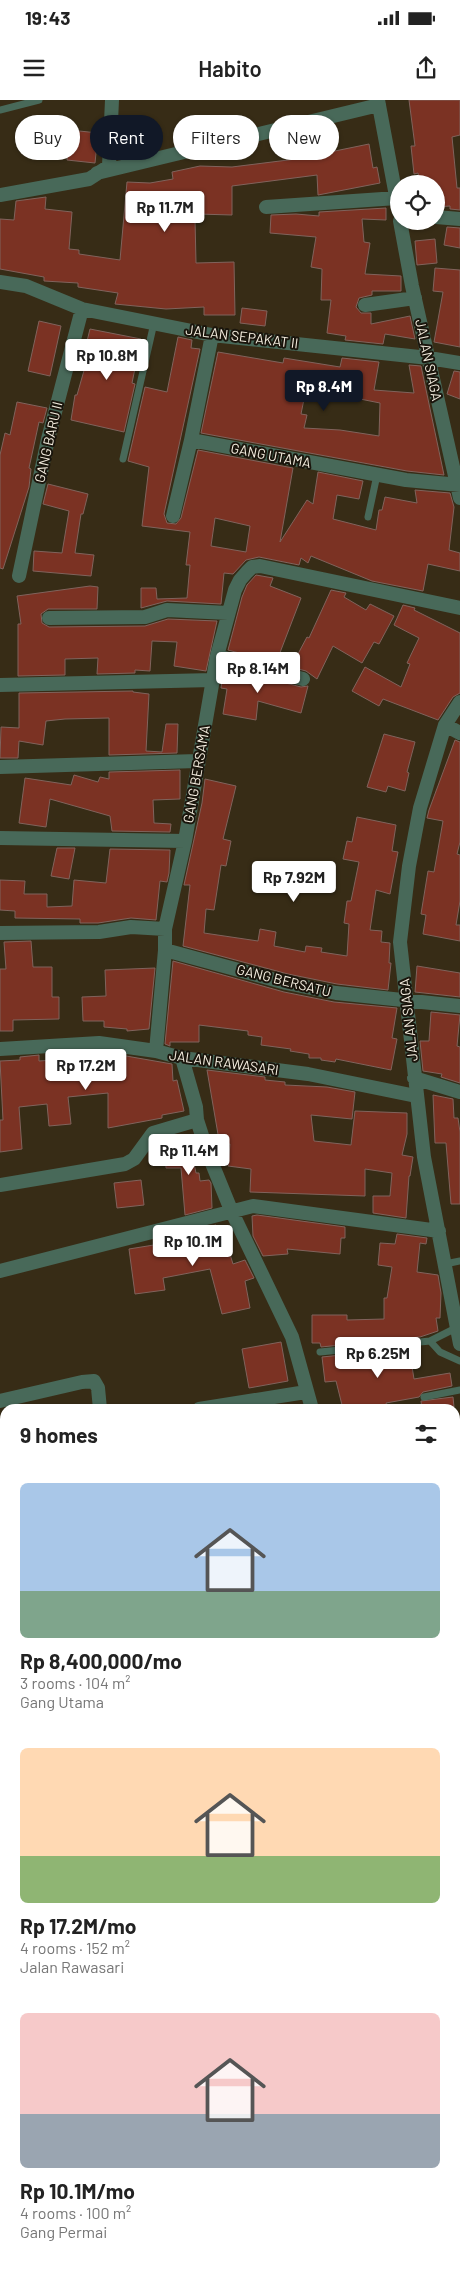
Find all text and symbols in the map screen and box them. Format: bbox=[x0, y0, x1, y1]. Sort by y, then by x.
text: 19:43 bbox=[25, 6, 71, 29]
icon: menu bbox=[20, 54, 48, 82]
icon: share bbox=[412, 54, 440, 82]
text: Habito bbox=[198, 55, 262, 81]
chip: Buy bbox=[15, 115, 80, 160]
chip: Rent bbox=[90, 115, 163, 160]
chip: Filters bbox=[173, 115, 259, 160]
chip: New bbox=[269, 115, 339, 160]
map controls bbox=[390, 175, 445, 230]
button: locate bbox=[390, 175, 445, 230]
pin: Rp 11.7M bbox=[113, 190, 217, 233]
text: Rp 11.7M bbox=[136, 197, 194, 216]
street label: JALAN SIAGA bbox=[412, 318, 446, 403]
street label: JALAN SEPAKAT II bbox=[185, 321, 299, 351]
pin: Rp 10.8M bbox=[55, 338, 159, 381]
text: Rp 10.8M bbox=[76, 345, 138, 364]
pin: Rp 8.4M bbox=[278, 370, 370, 412]
text: Rp 8.4M bbox=[296, 376, 352, 395]
street label: GANG BARU II bbox=[30, 400, 66, 484]
street label: GANG UTAMA bbox=[230, 439, 313, 471]
pin: Rp 8.14M bbox=[206, 652, 310, 694]
text: Rp 8.14M bbox=[227, 658, 289, 677]
street label: GANG BERSAMA bbox=[179, 723, 213, 824]
pin: Rp 7.92M bbox=[242, 860, 346, 903]
text: Rp 7.92M bbox=[263, 867, 325, 886]
street label: GANG BERSATU bbox=[235, 960, 333, 1000]
street label: JALAN SIAGA bbox=[395, 977, 421, 1062]
street label: JALAN RAWASARI bbox=[168, 1046, 280, 1078]
pin: Rp 17.2M bbox=[34, 1048, 138, 1091]
text: Rp 17.2M bbox=[56, 1055, 116, 1074]
pin: Rp 11.4M bbox=[137, 1134, 241, 1176]
text: Rp 11.4M bbox=[160, 1140, 219, 1159]
pin: Rp 10.1M bbox=[141, 1224, 245, 1267]
text: Rp 10.1M bbox=[164, 1231, 222, 1250]
pin: Rp 6.25M bbox=[326, 1336, 430, 1379]
text: Rp 6.25M bbox=[346, 1343, 410, 1362]
icon: filters bbox=[412, 1420, 440, 1448]
text: 9 homes bbox=[20, 1422, 98, 1447]
icon: home bbox=[185, 1515, 275, 1605]
text: Rp 8,400,000/mo bbox=[20, 1648, 182, 1673]
text: 3 rooms · 104 m² bbox=[20, 1673, 130, 1692]
text: Gang Utama bbox=[20, 1692, 104, 1711]
icon: home bbox=[185, 1780, 275, 1870]
text: Rp 17.2M/mo bbox=[20, 1913, 136, 1938]
text: 4 rooms · 152 m² bbox=[20, 1938, 130, 1957]
text: Jalan Rawasari bbox=[20, 1957, 124, 1976]
icon: home bbox=[185, 2045, 275, 2135]
text: Rp 10.1M/mo bbox=[20, 2178, 135, 2203]
text: 4 rooms · 100 m² bbox=[20, 2203, 131, 2222]
text: Gang Permai bbox=[20, 2222, 107, 2241]

